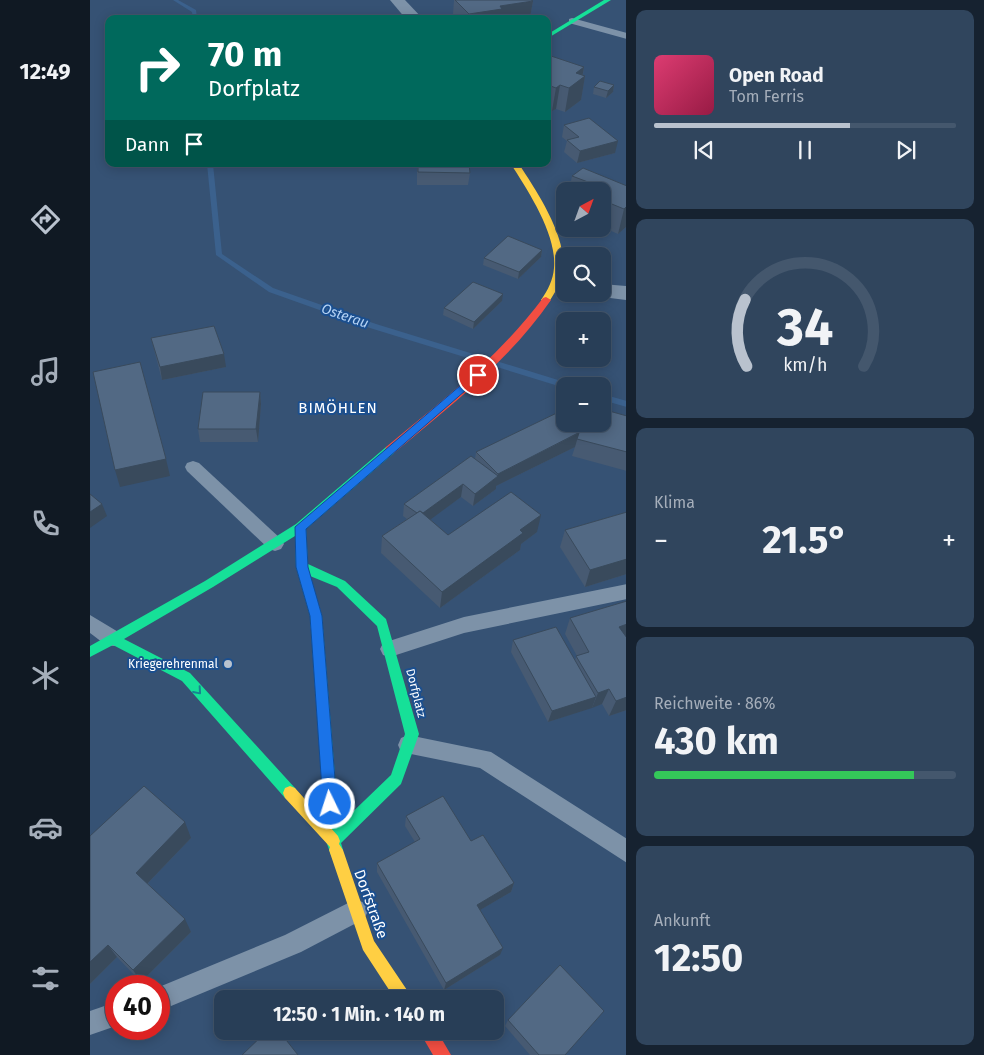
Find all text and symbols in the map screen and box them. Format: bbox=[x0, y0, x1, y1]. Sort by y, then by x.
text: 70 m bbox=[208, 33, 282, 75]
icon: right bbox=[125, 35, 190, 100]
text: 12:49 bbox=[19, 58, 71, 85]
text: Open Road bbox=[729, 64, 824, 87]
text: Dorfplatz bbox=[208, 75, 300, 102]
text: Tom Ferris bbox=[729, 87, 804, 106]
icon: arrive bbox=[180, 130, 208, 158]
text: Dann bbox=[125, 133, 170, 156]
icon: previous bbox=[690, 136, 718, 164]
icon: pause bbox=[791, 136, 819, 164]
icon: next bbox=[892, 136, 920, 164]
north arrow bbox=[556, 182, 611, 238]
map controls bbox=[556, 182, 611, 432]
icon: directions bbox=[28, 202, 63, 237]
button: search bbox=[556, 247, 611, 302]
text: 34 bbox=[776, 296, 833, 359]
water label: Osterau bbox=[319, 300, 371, 332]
button: + bbox=[556, 312, 611, 367]
icon: music bbox=[28, 354, 63, 389]
pin bbox=[457, 354, 499, 396]
text: km/h bbox=[783, 354, 827, 376]
icon: arrive bbox=[464, 361, 492, 389]
button: − bbox=[556, 377, 611, 432]
district label: BIMÖHLEN bbox=[298, 399, 378, 417]
text: Klima bbox=[654, 493, 695, 512]
icon: phone bbox=[28, 506, 63, 541]
text: 21.5° bbox=[762, 517, 848, 563]
text: − bbox=[654, 524, 668, 557]
text: + bbox=[942, 524, 956, 557]
place label: Kriegerehrenmal bbox=[128, 657, 218, 671]
icon: climate bbox=[28, 658, 63, 693]
marker: Kriegerehrenmal bbox=[222, 658, 234, 670]
street label: Dorfplatz bbox=[403, 667, 429, 719]
one-way arrow bbox=[193, 685, 201, 694]
text: Reichweite · 86% bbox=[654, 694, 776, 713]
text: 430 km bbox=[654, 718, 779, 764]
position arrow bbox=[303, 777, 355, 829]
icon: car bbox=[28, 810, 63, 845]
street label: Dorfstraße bbox=[350, 867, 392, 941]
text: Ankunft bbox=[654, 911, 710, 930]
text: 12:50 bbox=[654, 935, 743, 981]
icon: filters bbox=[28, 961, 63, 996]
speed limit sign: 40 bbox=[105, 975, 170, 1040]
text: 12:50 · 1 Min. · 140 m bbox=[273, 1003, 445, 1026]

